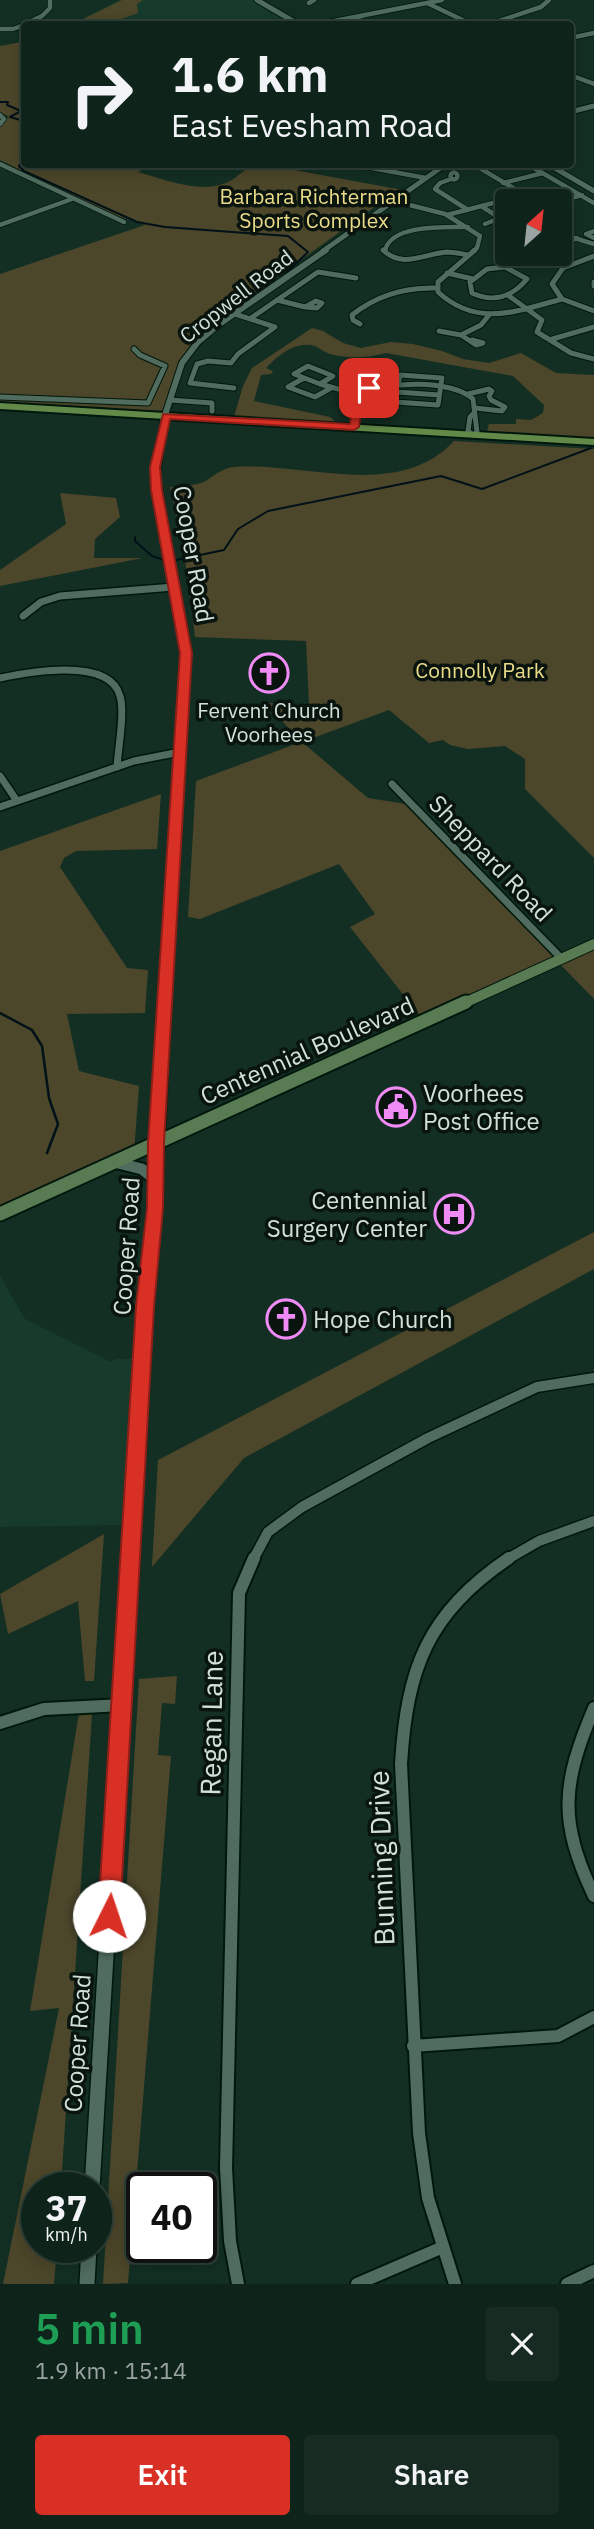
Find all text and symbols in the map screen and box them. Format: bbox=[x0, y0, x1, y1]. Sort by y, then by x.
text: 1.6 km bbox=[171, 42, 329, 105]
icon: right bbox=[56, 49, 147, 140]
text: East Evesham Road bbox=[171, 104, 453, 146]
park label: Barbara Richterman Sports Complex bbox=[220, 182, 409, 234]
north arrow bbox=[495, 189, 572, 266]
map controls bbox=[495, 189, 572, 266]
street label: Cropwell Road bbox=[174, 243, 298, 349]
pin bbox=[339, 358, 399, 418]
icon: arrive bbox=[350, 369, 388, 407]
street label: Cooper Road bbox=[166, 483, 222, 625]
church icon: Fervent Church Voorhees bbox=[248, 652, 290, 694]
park label: Connolly Park bbox=[415, 656, 545, 684]
place label: Fervent Church Voorhees bbox=[197, 696, 341, 748]
street label: Sheppard Road bbox=[422, 788, 560, 928]
street label: Centennial Boulevard bbox=[195, 988, 419, 1112]
place label: Voorhees Post Office bbox=[423, 1077, 540, 1137]
public building icon: Voorhees Post Office bbox=[375, 1086, 417, 1128]
street label: Cooper Road bbox=[105, 1176, 147, 1316]
place label: Centennial Surgery Center bbox=[267, 1184, 427, 1244]
hospital icon: Centennial Surgery Center bbox=[433, 1193, 475, 1235]
church icon: Hope Church bbox=[265, 1298, 307, 1340]
place label: Hope Church bbox=[313, 1303, 453, 1335]
street label: Regan Lane bbox=[191, 1650, 231, 1796]
street label: Bunning Drive bbox=[359, 1770, 403, 1946]
position arrow bbox=[72, 1879, 146, 1953]
street label: Cooper Road bbox=[56, 1973, 98, 2113]
speed limit sign: 40 bbox=[126, 2172, 217, 2263]
text: 37 bbox=[45, 2185, 88, 2231]
text: km/h bbox=[45, 2223, 88, 2246]
text: 5 min bbox=[35, 2301, 144, 2356]
button: close bbox=[485, 2307, 559, 2381]
text: 1.9 km · 15:14 bbox=[35, 2355, 187, 2385]
button: Exit bbox=[35, 2435, 290, 2515]
button: Share bbox=[304, 2435, 559, 2515]

